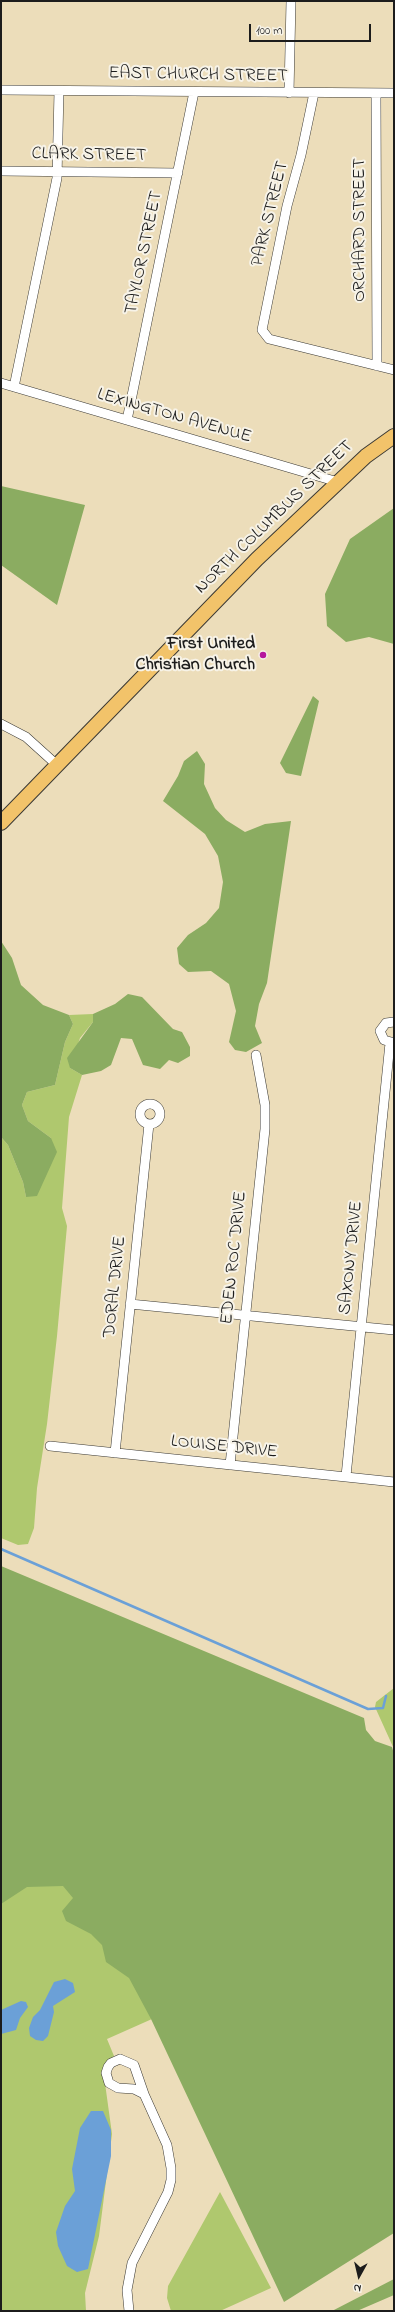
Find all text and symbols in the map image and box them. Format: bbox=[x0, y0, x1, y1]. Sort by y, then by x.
scale bar bbox=[251, 16, 373, 42]
text: 100 m bbox=[256, 22, 283, 40]
street label: EAST CHURCH STREET bbox=[108, 64, 288, 88]
street label: CLARK STREET bbox=[31, 144, 147, 168]
street label: ORCHARD STREET bbox=[350, 158, 372, 302]
street label: PARK STREET bbox=[248, 159, 294, 269]
street label: TAYLOR STREET bbox=[121, 189, 169, 317]
street label: LEXINGTON AVENUE bbox=[94, 385, 254, 449]
street label: NORTH COLUMBUS STREET bbox=[191, 437, 359, 599]
place label: First United Christian Church bbox=[135, 634, 255, 676]
marker: First United Christian Church bbox=[258, 650, 268, 660]
street label: EDEN ROC DRIVE bbox=[217, 1190, 253, 1326]
street label: SAXONY DRIVE bbox=[335, 1200, 369, 1316]
street label: DORAL DRIVE bbox=[100, 1235, 132, 1339]
street label: LOUISE DRIVE bbox=[170, 1432, 278, 1464]
north arrow bbox=[339, 2256, 379, 2296]
text: N bbox=[353, 2279, 362, 2296]

